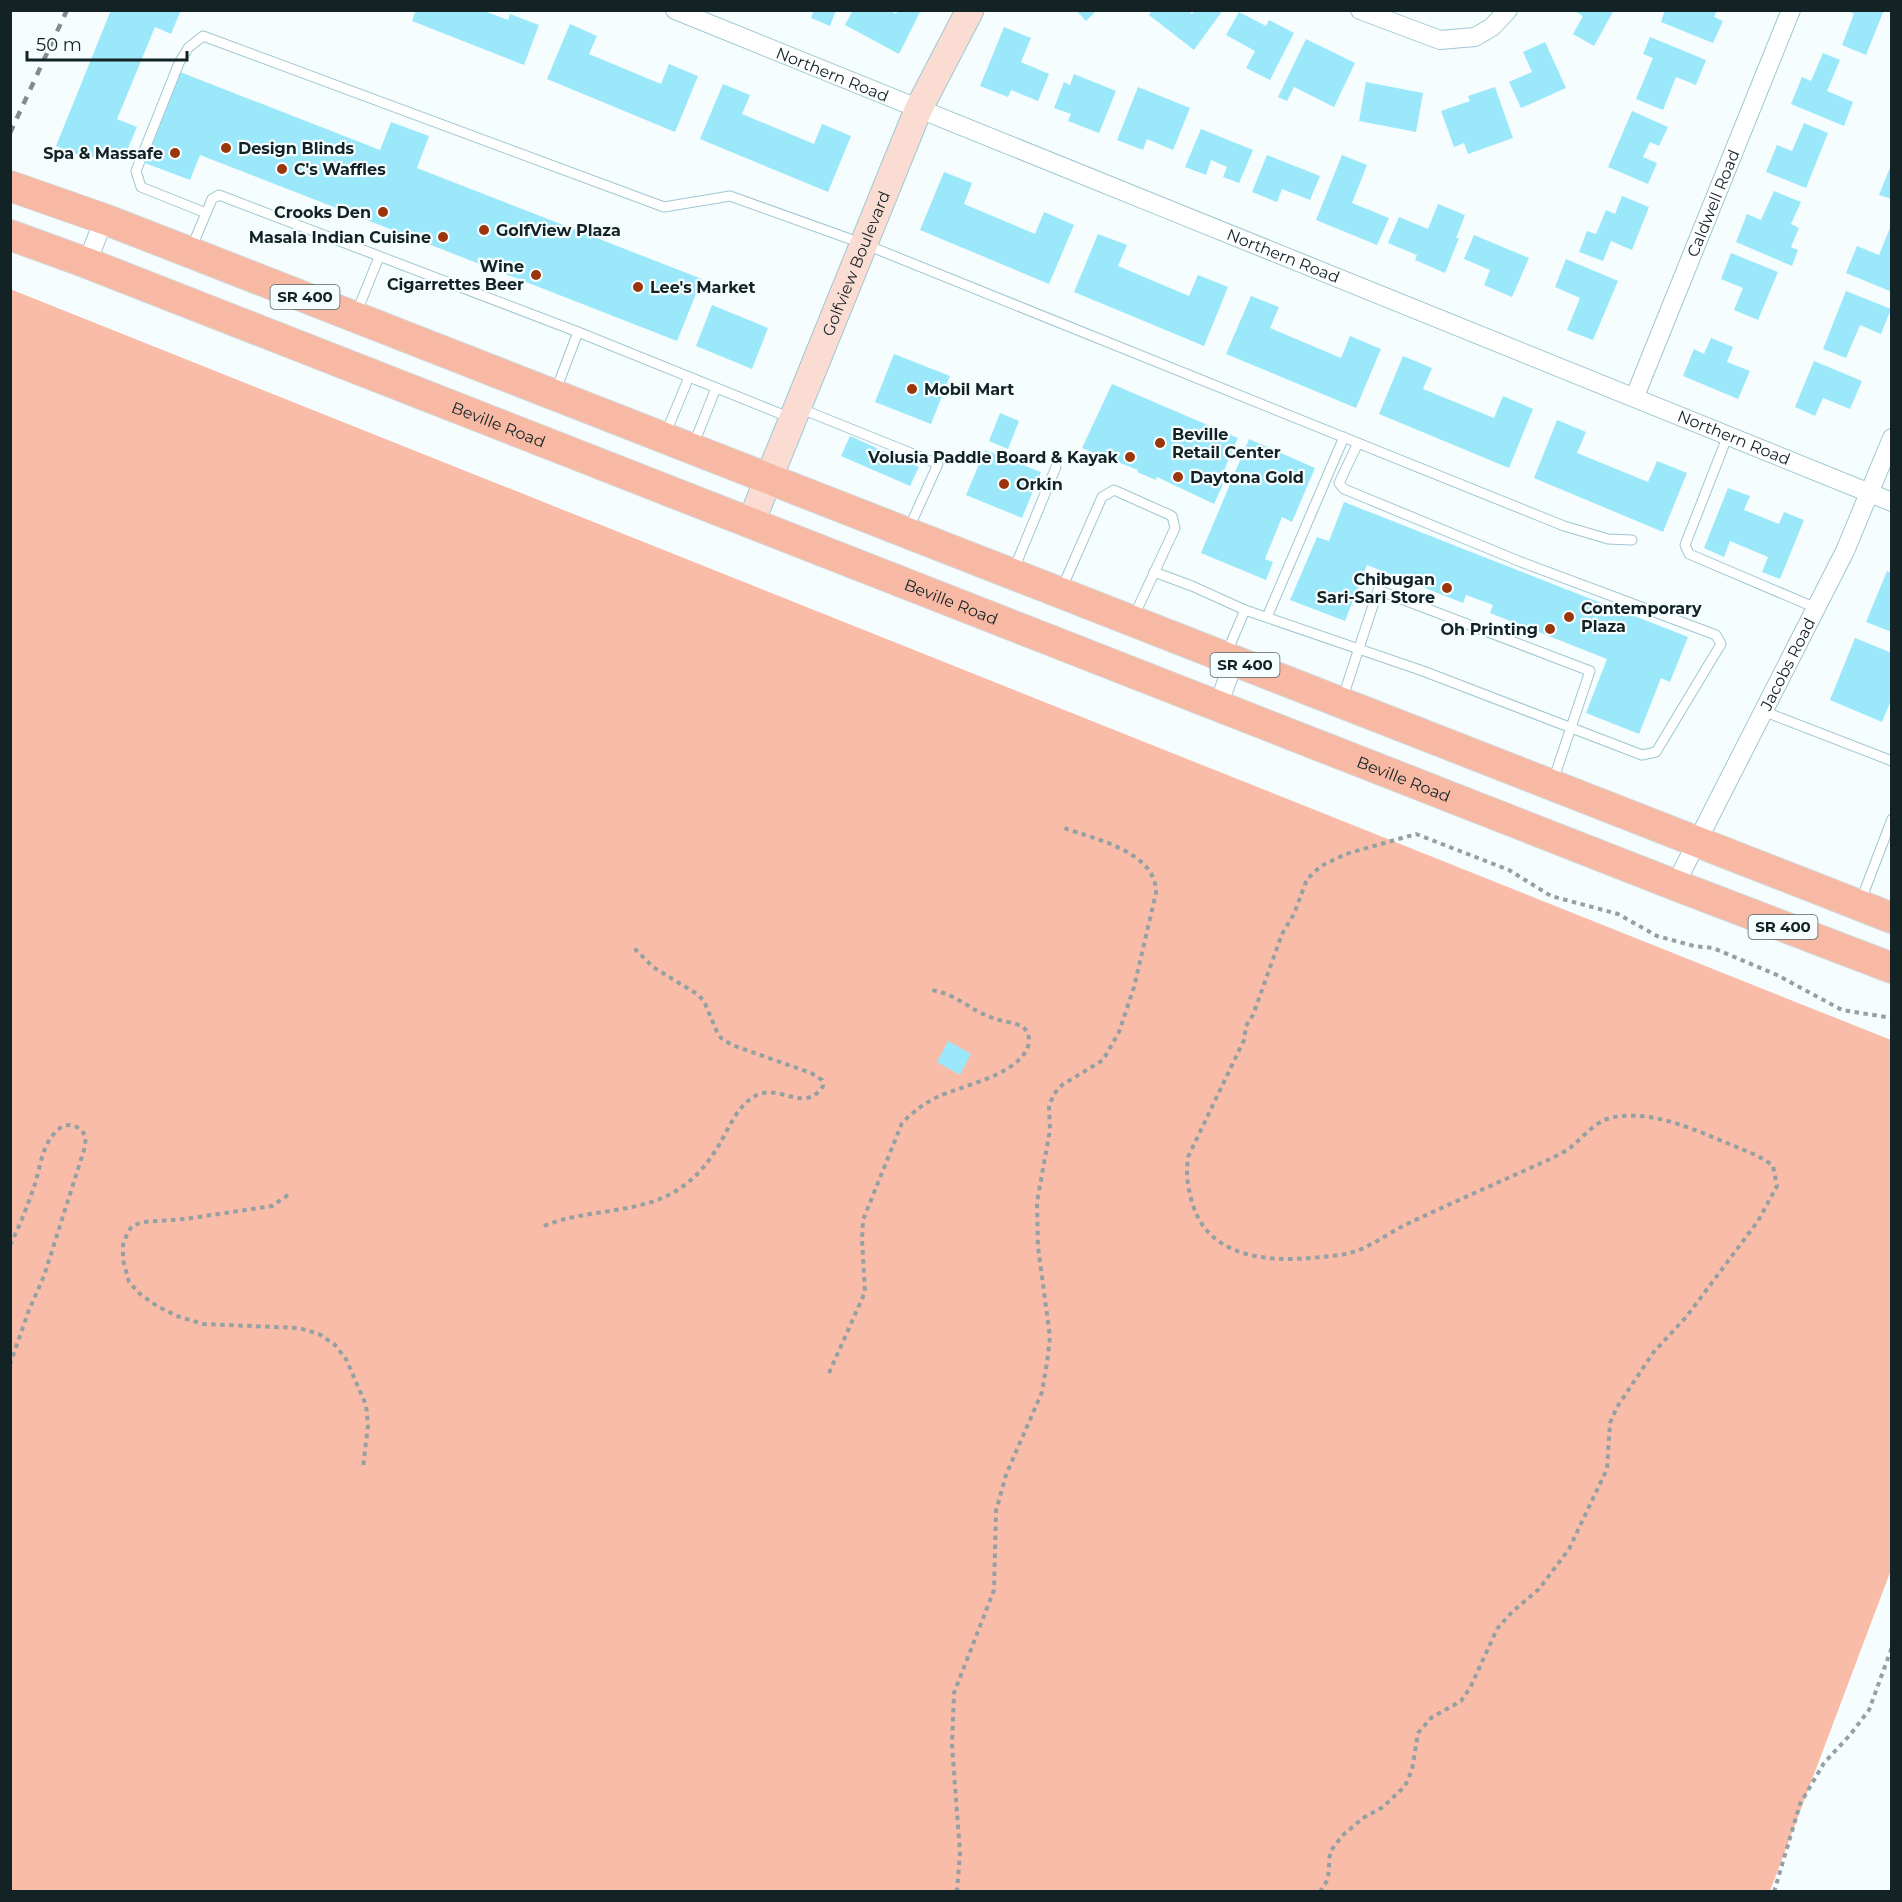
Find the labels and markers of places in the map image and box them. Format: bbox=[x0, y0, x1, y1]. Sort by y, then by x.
place label: Design Blinds bbox=[238, 139, 354, 158]
marker: Design Blinds bbox=[219, 141, 233, 155]
place label: Spa & Massafe bbox=[43, 144, 163, 163]
marker: Spa & Massafe bbox=[168, 146, 182, 160]
place label: C's Waffles bbox=[294, 160, 386, 179]
marker: C's Waffles bbox=[275, 162, 289, 176]
place label: Crooks Den bbox=[274, 203, 371, 222]
marker: Crooks Den bbox=[376, 205, 390, 219]
place label: GolfView Plaza bbox=[496, 221, 621, 240]
marker: GolfView Plaza bbox=[477, 223, 491, 237]
place label: Masala Indian Cuisine bbox=[249, 228, 431, 247]
marker: Masala Indian Cuisine bbox=[436, 230, 450, 244]
place label: Wine Cigarrettes Beer bbox=[387, 257, 524, 294]
marker: Wine Cigarrettes Beer bbox=[529, 268, 543, 282]
place label: Lee's Market bbox=[650, 278, 755, 297]
marker: Lee's Market bbox=[631, 280, 645, 294]
place label: Mobil Mart bbox=[924, 380, 1014, 399]
marker: Mobil Mart bbox=[905, 382, 919, 396]
place label: Beville Retail Center bbox=[1172, 425, 1281, 462]
marker: Beville Retail Center bbox=[1153, 436, 1167, 450]
place label: Volusia Paddle Board & Kayak bbox=[867, 448, 1119, 467]
marker: Volusia Paddle Board & Kayak bbox=[1123, 450, 1137, 464]
place label: Daytona Gold bbox=[1190, 468, 1304, 487]
marker: Daytona Gold bbox=[1171, 470, 1185, 484]
place label: Orkin bbox=[1016, 475, 1063, 494]
marker: Orkin bbox=[997, 477, 1011, 491]
place label: Chibugan Sari-Sari Store bbox=[1317, 570, 1435, 607]
marker: Chibugan Sari-Sari Store bbox=[1440, 581, 1454, 595]
place label: Contemporary Plaza bbox=[1581, 599, 1702, 636]
marker: Contemporary Plaza bbox=[1562, 610, 1576, 624]
place label: Oh Printing bbox=[1441, 620, 1538, 639]
marker: Oh Printing bbox=[1543, 622, 1557, 636]

